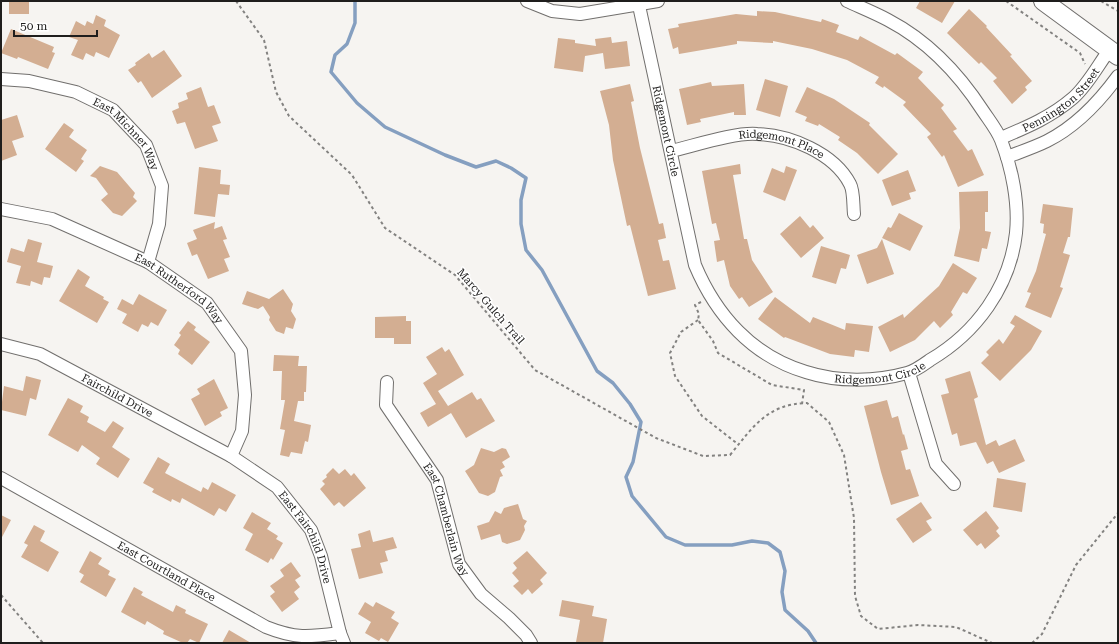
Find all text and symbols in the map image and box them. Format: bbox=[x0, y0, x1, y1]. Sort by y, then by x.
scale bar bbox=[14, 12, 97, 38]
text: 50 m bbox=[20, 19, 47, 33]
street label: Pennington Street bbox=[1020, 66, 1102, 135]
street label: Ridgemont Circle bbox=[649, 84, 682, 178]
street label: East Michner Way bbox=[91, 95, 161, 173]
street label: Ridgemont Place bbox=[738, 128, 827, 162]
street label: East Rutherford Way bbox=[132, 251, 226, 327]
street label: Marcy Gulch Trail bbox=[454, 266, 527, 347]
street label: Ridgemont Circle bbox=[834, 359, 928, 387]
street label: Fairchild Drive bbox=[79, 371, 155, 420]
street label: East Chamberlain Way bbox=[420, 461, 472, 579]
street label: East Fairchild Drive bbox=[276, 489, 334, 585]
street label: East Courtland Place bbox=[115, 539, 218, 604]

